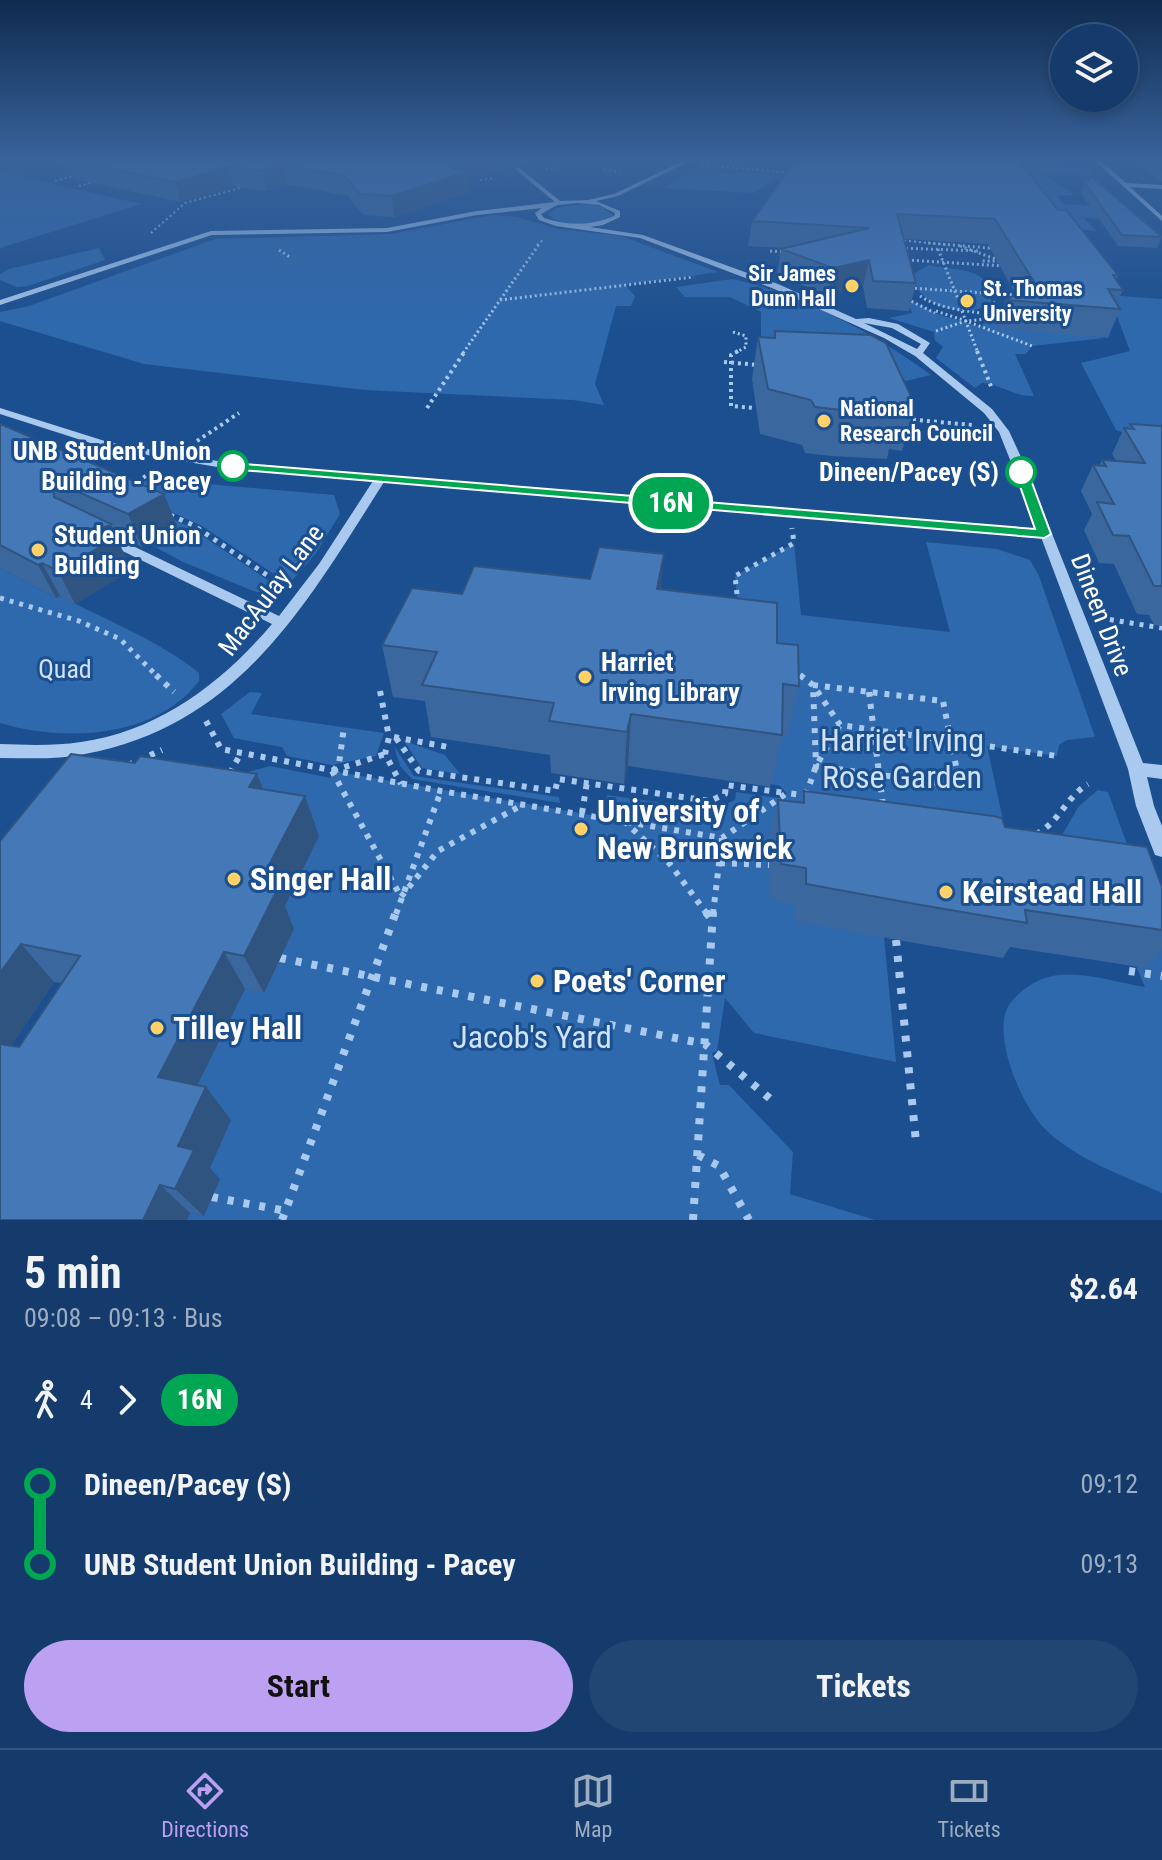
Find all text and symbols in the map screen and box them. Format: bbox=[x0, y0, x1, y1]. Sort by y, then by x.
map controls bbox=[1050, 24, 1138, 112]
button: layers bbox=[1050, 24, 1138, 112]
place label: Sir James Dunn Hall bbox=[748, 261, 836, 311]
place label: St. Thomas University bbox=[983, 276, 1083, 326]
marker: Sir James Dunn Hall bbox=[843, 277, 861, 295]
marker: St. Thomas University bbox=[958, 292, 976, 310]
place label: National Research Council bbox=[840, 396, 993, 446]
marker: National Research Council bbox=[815, 412, 833, 430]
place label: UNB Student Union Building - Pacey bbox=[13, 436, 211, 496]
marker: UNB Student Union Building - Pacey bbox=[218, 451, 248, 481]
place label: Dineen/Pacey (S) bbox=[819, 457, 999, 487]
marker: Dineen/Pacey (S) bbox=[1006, 457, 1036, 487]
line badge: 16N bbox=[625, 477, 717, 529]
text: 16N bbox=[648, 486, 694, 519]
street label: MacAulay Lane bbox=[212, 519, 330, 661]
place label: Student Union Building bbox=[54, 520, 201, 580]
marker: Student Union Building bbox=[29, 541, 47, 559]
street label: Dineen Drive bbox=[1065, 550, 1139, 680]
place label: Harriet Irving Library bbox=[601, 647, 740, 707]
park label: Quad bbox=[38, 654, 92, 684]
marker: Harriet Irving Library bbox=[576, 668, 594, 686]
park label: Harriet Irving Rose Garden bbox=[820, 721, 984, 796]
place label: University of New Brunswick bbox=[597, 792, 793, 867]
marker: University of New Brunswick bbox=[572, 820, 590, 838]
place label: Singer Hall bbox=[250, 860, 391, 898]
marker: Singer Hall bbox=[225, 870, 243, 888]
place label: Keirstead Hall bbox=[962, 873, 1142, 911]
marker: Keirstead Hall bbox=[937, 883, 955, 901]
place label: Poets' Corner bbox=[553, 962, 726, 1000]
marker: Poets' Corner bbox=[528, 972, 546, 990]
place label: Tilley Hall bbox=[173, 1009, 302, 1047]
park label: Jacob's Yard bbox=[452, 1018, 612, 1056]
marker: Tilley Hall bbox=[148, 1019, 166, 1037]
text: 5 min bbox=[24, 1247, 122, 1299]
text: $2.64 bbox=[1069, 1271, 1138, 1306]
text: 09:08 – 09:13 · Bus bbox=[24, 1303, 223, 1333]
icon: walk bbox=[24, 1378, 68, 1422]
icon: forward bbox=[105, 1378, 149, 1422]
text: 16N bbox=[177, 1383, 222, 1416]
text: 4 bbox=[80, 1385, 93, 1415]
text: Dineen/Pacey (S) bbox=[84, 1467, 292, 1502]
text: 09:12 bbox=[1081, 1469, 1138, 1499]
text: UNB Student Union Building - Pacey bbox=[84, 1547, 516, 1582]
text: 09:13 bbox=[1081, 1549, 1138, 1579]
button: Start bbox=[24, 1640, 573, 1732]
button: Tickets bbox=[589, 1640, 1138, 1732]
tab: Directions bbox=[161, 1769, 249, 1842]
tab: Map bbox=[571, 1769, 615, 1842]
tab: Tickets bbox=[938, 1769, 1001, 1842]

